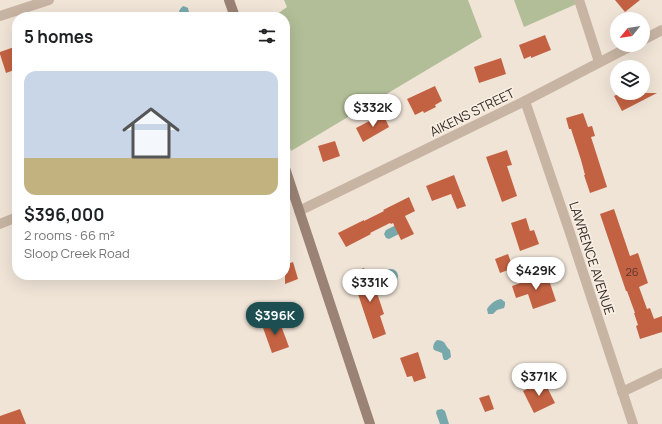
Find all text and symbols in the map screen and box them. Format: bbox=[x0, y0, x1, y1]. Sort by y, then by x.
north arrow bbox=[610, 12, 650, 52]
map controls bbox=[610, 12, 650, 100]
text: 5 homes bbox=[24, 25, 93, 48]
icon: filters bbox=[256, 25, 278, 47]
button: layers bbox=[610, 60, 650, 100]
street label: AIKENS STREET bbox=[427, 84, 518, 140]
pin: $332K bbox=[345, 94, 401, 128]
icon: home bbox=[115, 97, 187, 169]
text: $332K bbox=[353, 98, 393, 116]
street label: LAWRENCE AVENUE bbox=[565, 199, 619, 317]
text: $396,000 bbox=[24, 203, 104, 226]
text: 2 rooms · 66 m² bbox=[24, 226, 115, 244]
text: Sloop Creek Road bbox=[24, 244, 130, 262]
pin: $429K bbox=[508, 257, 564, 291]
text: $429K bbox=[516, 261, 556, 279]
house number: 26 bbox=[625, 264, 639, 279]
pin: $331K bbox=[342, 269, 398, 303]
text: $331K bbox=[351, 273, 389, 291]
pin: $396K bbox=[247, 302, 303, 336]
text: $396K bbox=[255, 306, 295, 324]
pin: $371K bbox=[511, 363, 567, 397]
text: $371K bbox=[521, 367, 557, 385]

